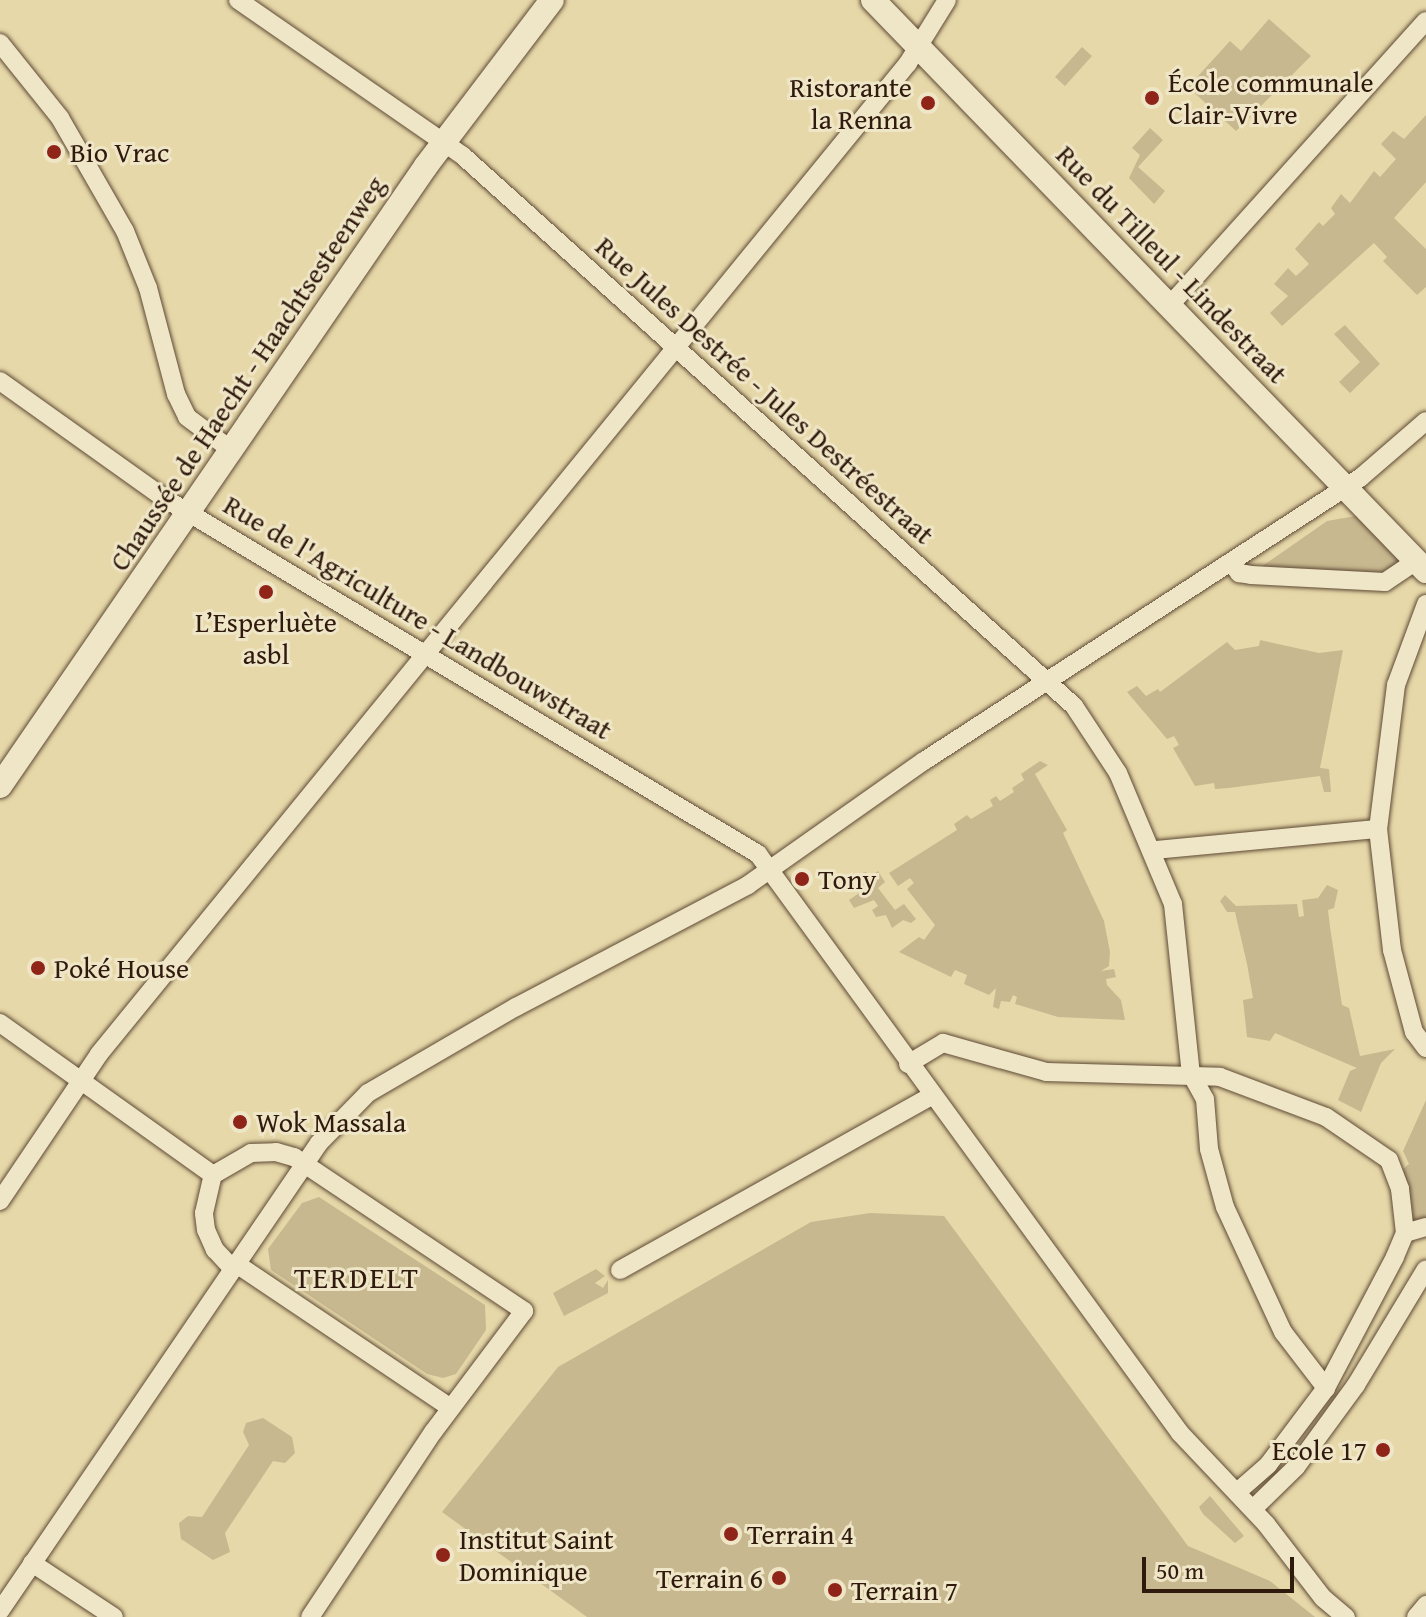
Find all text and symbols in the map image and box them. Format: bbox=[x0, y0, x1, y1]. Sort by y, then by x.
place label: École communale Clair-Vivre bbox=[1168, 65, 1374, 131]
place label: Ristorante la Renna bbox=[789, 70, 912, 136]
marker: École communale Clair-Vivre bbox=[1143, 89, 1161, 107]
marker: Ristorante la Renna bbox=[919, 94, 937, 112]
place label: Bio Vrac bbox=[70, 135, 169, 169]
street label: Rue du Tilleul - Lindestraat bbox=[1049, 138, 1295, 390]
marker: Bio Vrac bbox=[45, 143, 63, 161]
street label: Chaussée de Haecht - Haachtsesteenweg bbox=[102, 169, 392, 577]
street label: Rue Jules Destrée - Jules Destréestraat bbox=[589, 229, 941, 551]
street label: Rue de l'Agriculture - Landbouwstraat bbox=[218, 488, 618, 746]
marker: L’Esperluète asbl bbox=[257, 583, 275, 601]
place label: L’Esperluète asbl bbox=[195, 605, 337, 671]
place label: Tony bbox=[818, 862, 877, 896]
marker: Tony bbox=[793, 870, 811, 888]
place label: Poké House bbox=[54, 951, 189, 985]
marker: Poké House bbox=[29, 959, 47, 977]
place label: Wok Massala bbox=[256, 1105, 406, 1139]
marker: Wok Massala bbox=[231, 1113, 249, 1131]
district label: TERDELT bbox=[294, 1259, 420, 1295]
place label: Ecole 17 bbox=[1272, 1433, 1367, 1467]
marker: Ecole 17 bbox=[1374, 1441, 1392, 1459]
place label: Terrain 4 bbox=[747, 1517, 854, 1551]
place label: Institut Saint Dominique bbox=[459, 1522, 614, 1588]
marker: Terrain 4 bbox=[722, 1525, 740, 1543]
scale bar bbox=[1146, 1541, 1298, 1591]
marker: Institut Saint Dominique bbox=[434, 1546, 452, 1564]
text: 50 m bbox=[1156, 1553, 1204, 1588]
place label: Terrain 6 bbox=[656, 1561, 763, 1595]
marker: Terrain 6 bbox=[770, 1569, 788, 1587]
place label: Terrain 7 bbox=[851, 1573, 958, 1607]
marker: Terrain 7 bbox=[826, 1581, 844, 1599]

